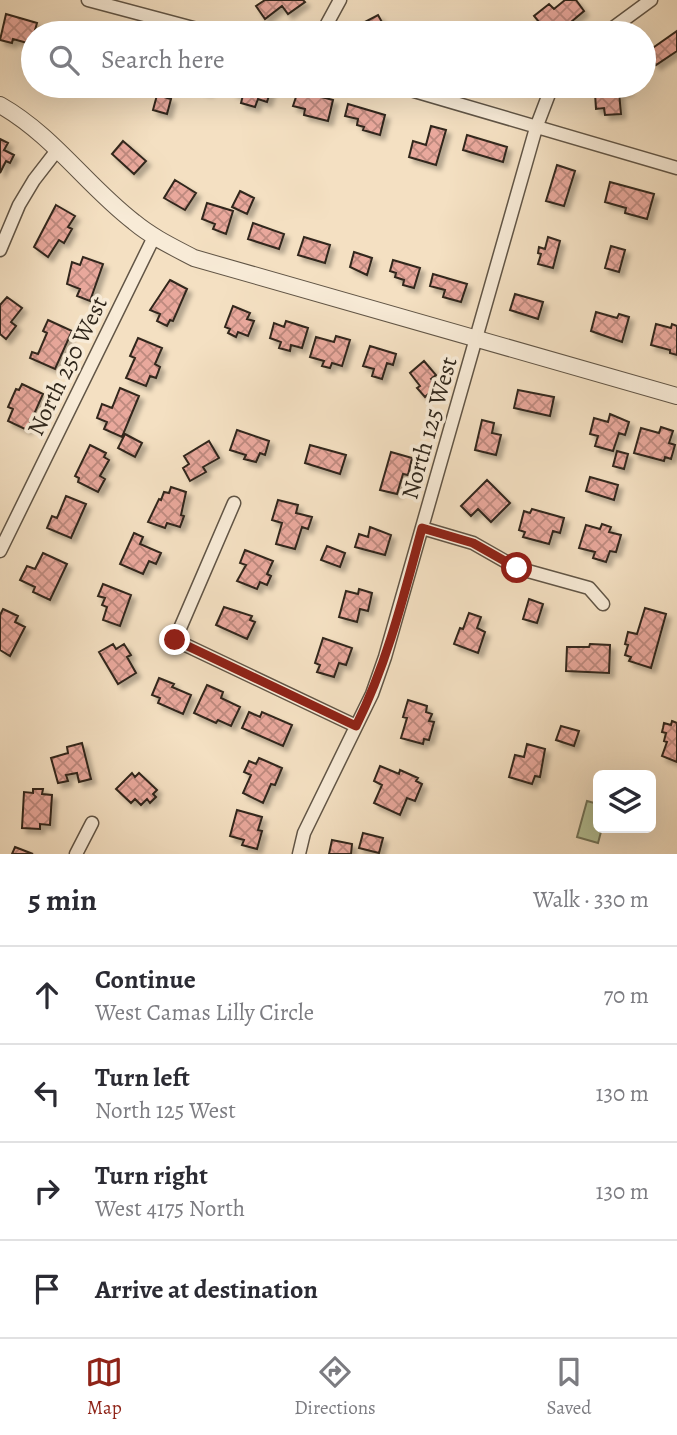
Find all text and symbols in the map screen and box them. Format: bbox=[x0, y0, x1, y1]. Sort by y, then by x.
search box bbox=[21, 21, 656, 98]
icon: search bbox=[45, 41, 83, 79]
text: Search here bbox=[101, 42, 225, 77]
street label: North 250 West bbox=[19, 291, 115, 441]
street label: North 125 West bbox=[393, 353, 465, 503]
route start bbox=[501, 552, 532, 583]
route end bbox=[159, 624, 190, 655]
map controls bbox=[593, 770, 656, 833]
button: layers bbox=[593, 770, 656, 833]
text: 5 min bbox=[28, 880, 97, 920]
text: Walk · 330 m bbox=[533, 884, 649, 915]
text: Continue bbox=[95, 962, 196, 997]
icon: ahead bbox=[28, 976, 66, 1014]
text: 70 m bbox=[603, 980, 649, 1011]
text: West Camas Lilly Circle bbox=[95, 997, 314, 1028]
text: Turn left bbox=[95, 1060, 190, 1095]
icon: left bbox=[28, 1074, 66, 1112]
text: 130 m bbox=[596, 1078, 649, 1109]
text: North 125 West bbox=[95, 1095, 236, 1126]
text: Turn right bbox=[95, 1158, 208, 1193]
icon: right bbox=[28, 1172, 66, 1210]
text: 130 m bbox=[596, 1176, 649, 1207]
text: West 4175 North bbox=[95, 1193, 245, 1224]
icon: arrive bbox=[28, 1270, 66, 1308]
text: Arrive at destination bbox=[95, 1272, 318, 1307]
tab: Map bbox=[85, 1353, 123, 1421]
tab: Directions bbox=[294, 1353, 376, 1421]
tab: Saved bbox=[547, 1353, 592, 1421]

